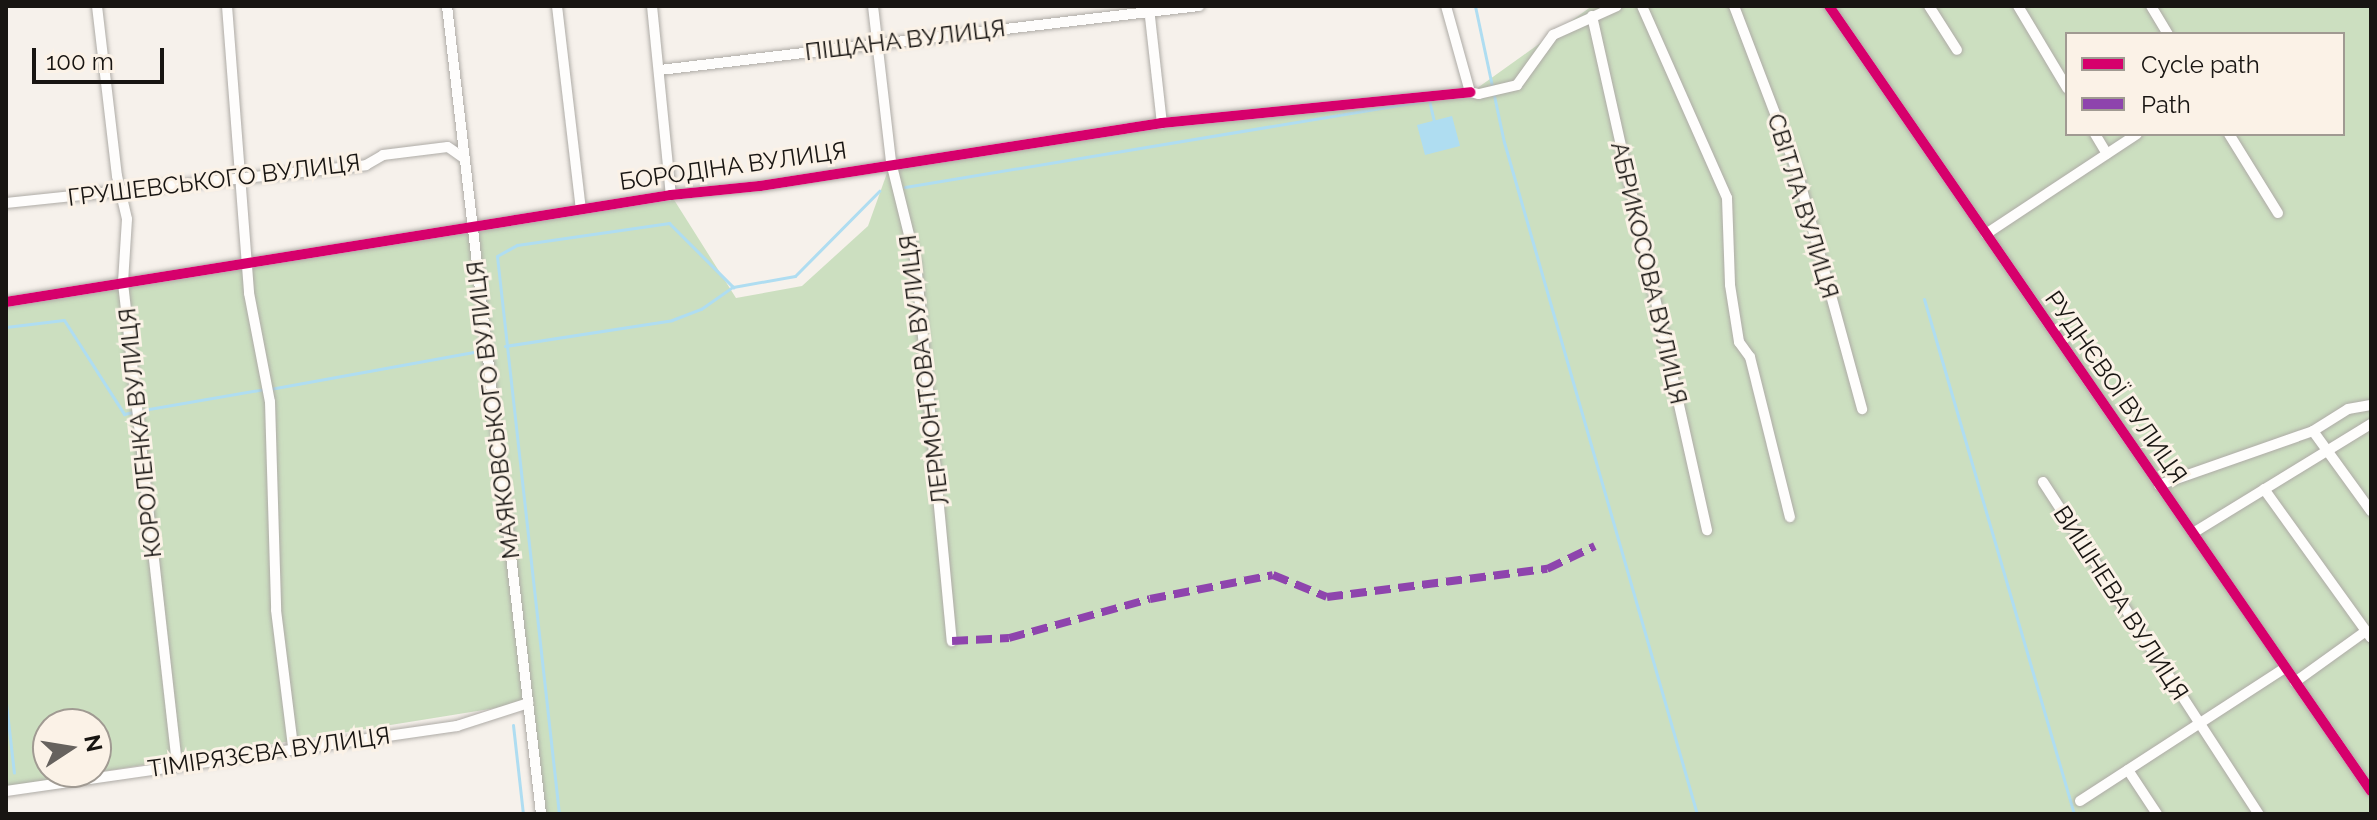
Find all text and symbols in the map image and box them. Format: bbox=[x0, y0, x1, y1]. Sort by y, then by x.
street label: ПІЩАНА ВУЛИЦЯ bbox=[803, 13, 1007, 67]
scale bar bbox=[36, 32, 168, 82]
legend bbox=[2065, 32, 2345, 136]
text: 100 m bbox=[46, 47, 114, 76]
text: Cycle path bbox=[2141, 50, 2260, 79]
text: Path bbox=[2141, 90, 2191, 119]
street label: СВІТЛА ВУЛИЦЯ bbox=[1761, 110, 1845, 302]
street label: БОРОДІНА ВУЛИЦЯ bbox=[617, 136, 849, 196]
street label: АБРИКОСОВА ВУЛИЦЯ bbox=[1605, 139, 1693, 407]
street label: ГРУШЕВСЬКОГО ВУЛИЦЯ bbox=[66, 148, 362, 212]
street label: ЛЕРМОНТОВА ВУЛИЦЯ bbox=[893, 233, 955, 507]
street label: МАЯКОВСЬКОГО ВУЛИЦЯ bbox=[460, 259, 526, 561]
street label: РУДНЄВОЇ ВУЛИЦЯ bbox=[2039, 285, 2193, 489]
street label: КОРОЛЕНКА ВУЛИЦЯ bbox=[113, 306, 167, 560]
street label: ВИШНЕВА ВУЛИЦЯ bbox=[2047, 500, 2195, 706]
north arrow bbox=[32, 708, 112, 788]
street label: ТІМІРЯЗЄВА ВУЛИЦЯ bbox=[146, 721, 392, 783]
text: N bbox=[79, 733, 108, 754]

